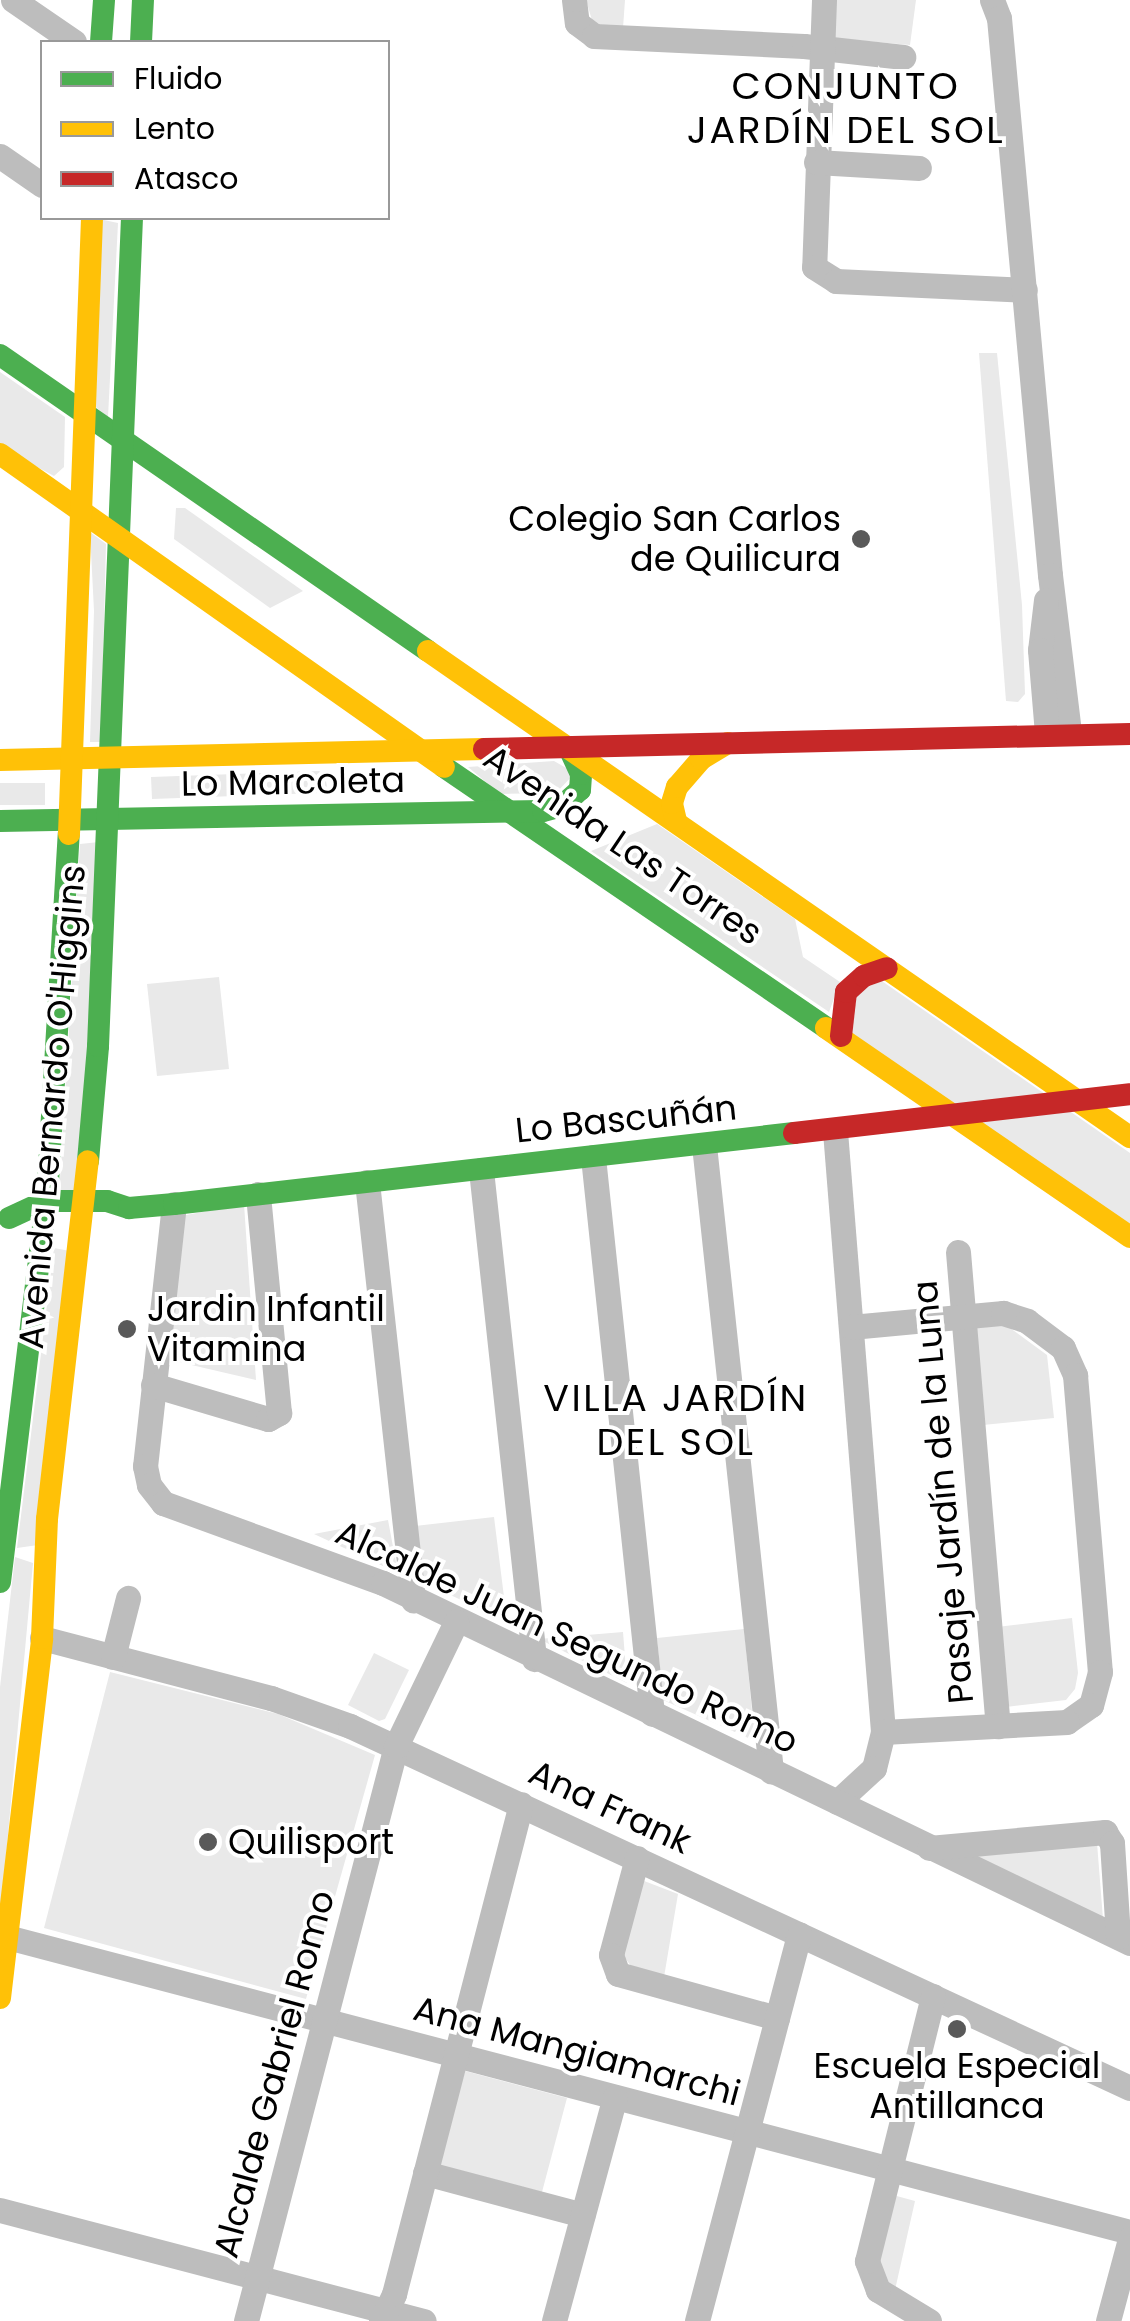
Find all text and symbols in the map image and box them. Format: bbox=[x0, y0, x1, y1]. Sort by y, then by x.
legend bbox=[40, 40, 390, 220]
text: Fluido bbox=[134, 57, 223, 100]
district label: CONJUNTO JARDÍN DEL SOL bbox=[687, 63, 1005, 152]
text: Lento bbox=[134, 107, 215, 150]
text: Atasco bbox=[134, 157, 239, 200]
place label: Colegio San Carlos de Quilicura bbox=[508, 498, 841, 580]
marker: Colegio San Carlos de Quilicura bbox=[850, 528, 872, 550]
street label: Avenida Las Torres bbox=[476, 736, 770, 954]
street label: Lo Marcoleta bbox=[181, 759, 405, 805]
street label: Avenida Bernardo O'Higgins bbox=[10, 863, 94, 1351]
street label: Lo Bascuñán bbox=[513, 1086, 739, 1152]
street label: Pasaje Jardín de la Luna bbox=[904, 1279, 982, 1705]
place label: Jardin Infantil Vitamina bbox=[147, 1288, 385, 1370]
marker: Jardin Infantil Vitamina bbox=[116, 1318, 138, 1340]
district label: VILLA JARDÍN DEL SOL bbox=[543, 1375, 809, 1465]
street label: Alcalde Juan Segundo Romo bbox=[329, 1511, 805, 1763]
street label: Ana Frank bbox=[522, 1751, 698, 1863]
place label: Quilisport bbox=[228, 1821, 394, 1863]
marker: Quilisport bbox=[197, 1831, 219, 1853]
street label: Alcalde Gabriel Romo bbox=[205, 1886, 343, 2262]
street label: Ana Mangiamarchi bbox=[409, 1987, 745, 2115]
marker: Escuela Especial Antillanca bbox=[946, 2018, 968, 2040]
place label: Escuela Especial Antillanca bbox=[814, 2045, 1100, 2127]

